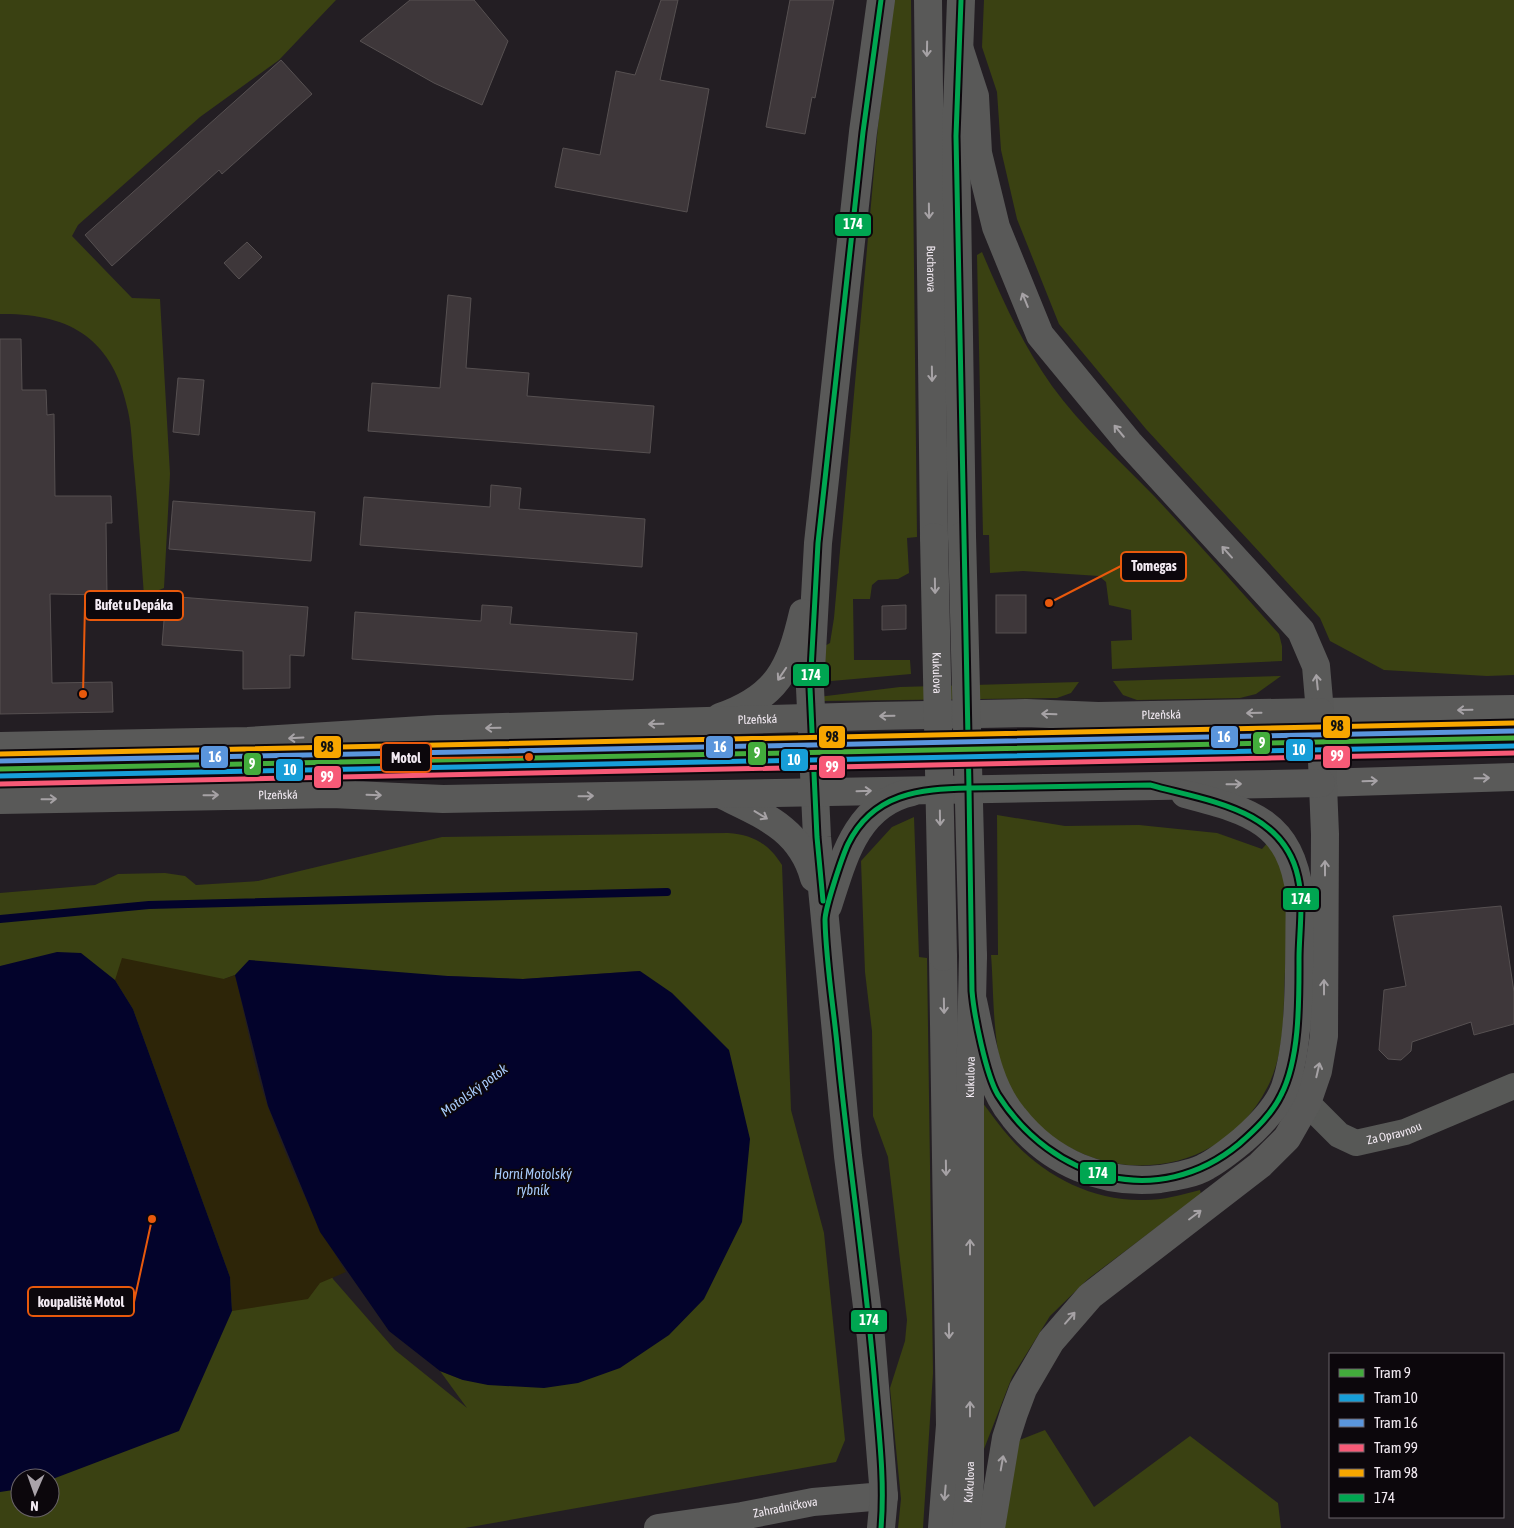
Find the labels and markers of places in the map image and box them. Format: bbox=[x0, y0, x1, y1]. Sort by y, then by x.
callout: Tomegas bbox=[1121, 552, 1186, 581]
callout: Bufet u Depáka bbox=[85, 591, 183, 620]
callout: Motol bbox=[381, 743, 431, 772]
callout: koupaliště Motol bbox=[28, 1287, 134, 1316]

